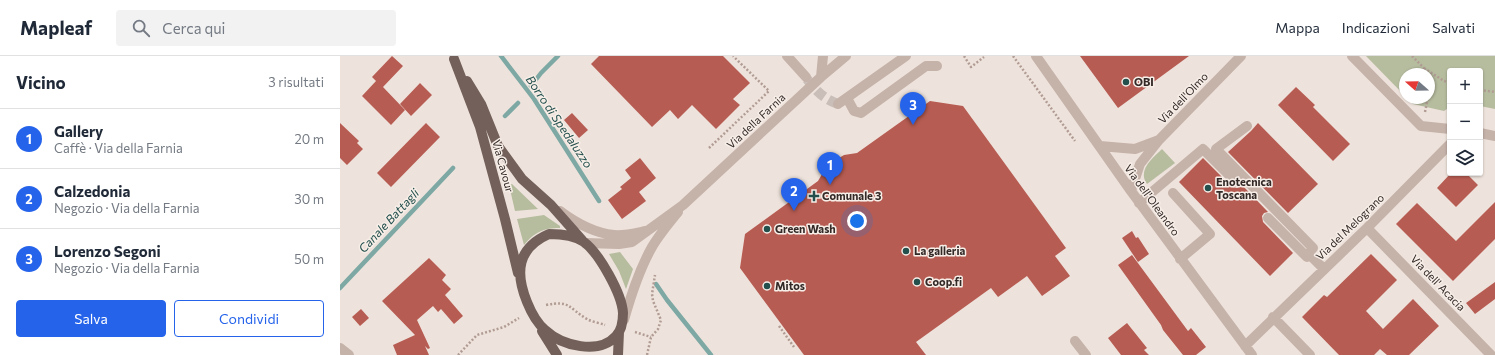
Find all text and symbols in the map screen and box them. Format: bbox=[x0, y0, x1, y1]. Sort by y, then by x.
search box bbox=[116, 10, 396, 46]
text: Mapleaf bbox=[20, 16, 92, 39]
icon: search bbox=[130, 17, 152, 39]
text: Cerca qui bbox=[162, 19, 225, 37]
text: Mappa bbox=[1275, 19, 1320, 36]
text: Indicazioni bbox=[1342, 19, 1410, 36]
text: Salvati bbox=[1432, 19, 1475, 36]
north arrow bbox=[1399, 68, 1435, 104]
map controls bbox=[1447, 68, 1483, 176]
button: + bbox=[1447, 68, 1483, 104]
street label: Via dell'Olmo bbox=[1155, 69, 1211, 126]
text: Vicino bbox=[16, 72, 66, 93]
water label: Borro di Spedaluzzo bbox=[524, 73, 596, 170]
text: 3 risultati bbox=[268, 74, 324, 90]
place label: OBI bbox=[1134, 75, 1154, 88]
marker: OBI bbox=[1121, 77, 1131, 87]
street label: Via della Farnia bbox=[724, 90, 788, 151]
pin: 3 bbox=[900, 92, 926, 125]
button: − bbox=[1447, 104, 1483, 140]
text: Gallery bbox=[54, 122, 103, 140]
text: 1 bbox=[26, 131, 32, 147]
text: 20 m bbox=[295, 131, 324, 147]
street label: Via Cavour bbox=[490, 138, 517, 194]
text: Caffè · Via della Farnia bbox=[54, 140, 183, 156]
button: layers bbox=[1447, 140, 1483, 176]
pin: 1 bbox=[817, 152, 843, 185]
street label: Via dell'Oleandro bbox=[1122, 162, 1183, 238]
place label: Enotecnica Toscana bbox=[1216, 175, 1272, 201]
pin: 2 bbox=[781, 178, 807, 211]
text: Calzedonia bbox=[54, 182, 130, 200]
marker: Enotecnica Toscana bbox=[1203, 183, 1213, 193]
water label: Canale Battagli bbox=[355, 185, 422, 255]
place label: Comunale 3 bbox=[822, 189, 881, 202]
street label: Via del Melograno bbox=[1313, 190, 1387, 263]
text: 2 bbox=[25, 191, 33, 207]
text: 30 m bbox=[294, 191, 324, 207]
marker: Comunale 3 bbox=[809, 191, 819, 201]
text: Negozio · Via della Farnia bbox=[54, 200, 200, 216]
your location bbox=[847, 211, 867, 231]
place label: Green Wash bbox=[775, 222, 836, 235]
marker: Green Wash bbox=[762, 224, 772, 234]
text: Lorenzo Segoni bbox=[54, 242, 161, 260]
place label: La galleria bbox=[914, 244, 965, 257]
marker: La galleria bbox=[901, 246, 911, 256]
text: 3 bbox=[25, 251, 33, 267]
text: 50 m bbox=[294, 251, 324, 267]
street label: Via dell' Acacia bbox=[1408, 252, 1468, 313]
text: Negozio · Via della Farnia bbox=[54, 260, 200, 276]
place label: Coop.fi bbox=[925, 275, 962, 288]
marker: Coop.fi bbox=[912, 277, 922, 287]
place label: Mitos bbox=[775, 279, 805, 292]
marker: Mitos bbox=[762, 281, 772, 291]
button: Salva bbox=[16, 300, 166, 337]
button: Condividi bbox=[174, 300, 324, 337]

